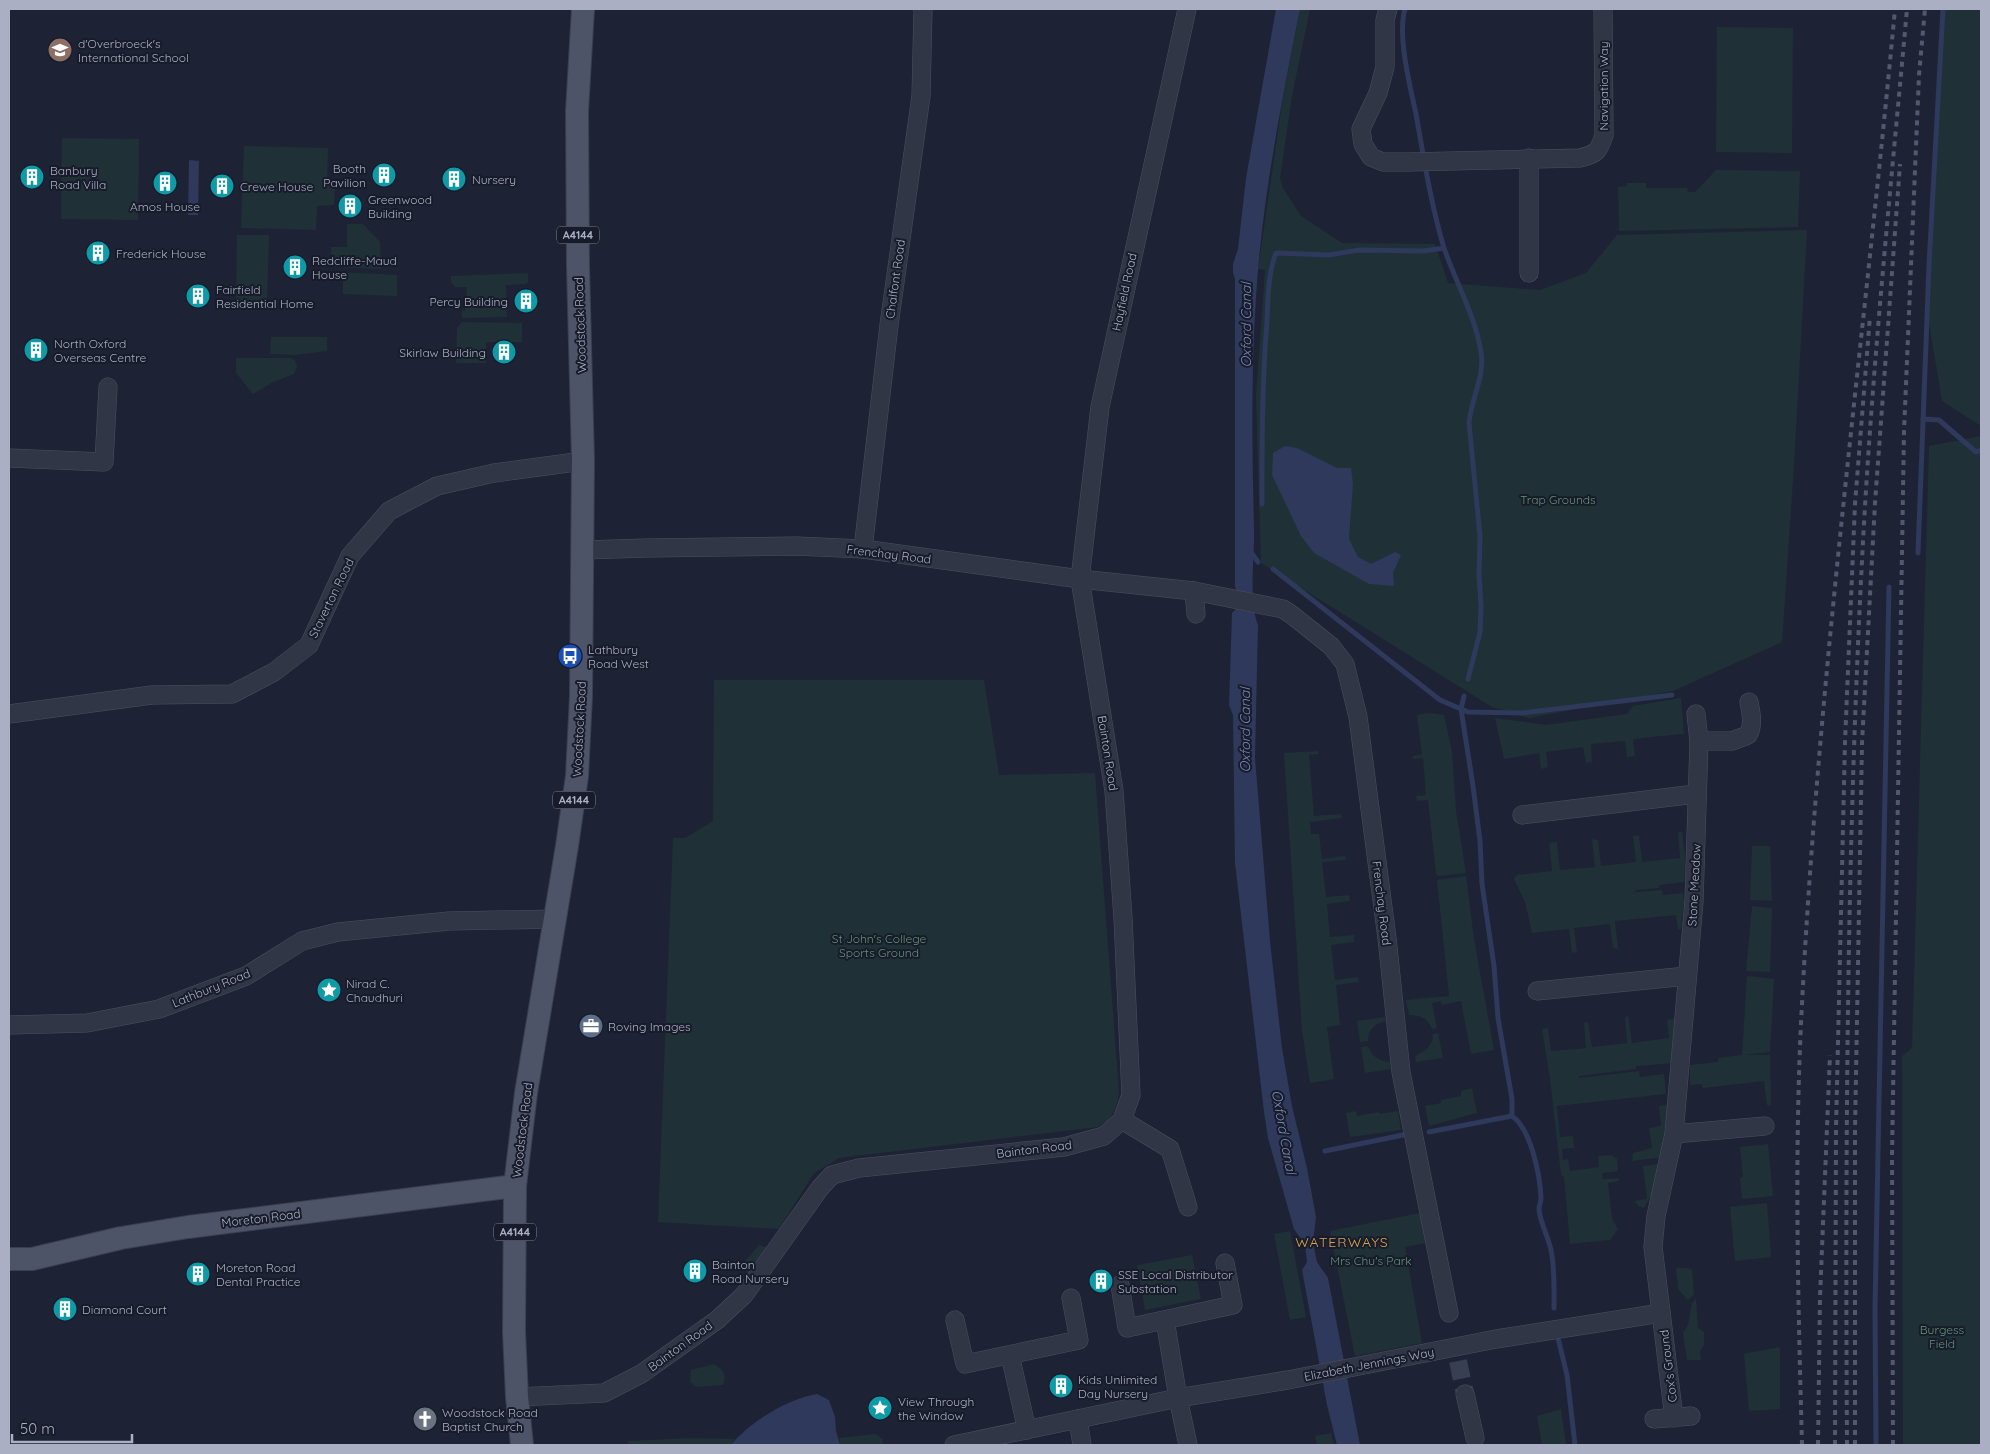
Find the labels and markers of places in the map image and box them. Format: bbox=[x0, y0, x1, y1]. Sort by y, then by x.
place label: d'Overbroeck's International School bbox=[78, 36, 189, 65]
school or university icon: d'Overbroeck's International School bbox=[47, 37, 73, 63]
place label: Booth Pavilion bbox=[323, 161, 366, 190]
building icon: Booth Pavilion bbox=[371, 162, 397, 188]
place label: Banbury Road Villa bbox=[50, 163, 106, 192]
building icon: Banbury Road Villa bbox=[19, 164, 45, 190]
building icon: Nursery bbox=[441, 166, 467, 192]
building icon: Amos House bbox=[152, 170, 178, 196]
place label: Nursery bbox=[472, 172, 516, 187]
building icon: Crewe House bbox=[209, 173, 235, 199]
place label: Crewe House bbox=[240, 179, 313, 194]
place label: Greenwood Building bbox=[368, 192, 432, 221]
building icon: Greenwood Building bbox=[337, 193, 363, 219]
place label: Amos House bbox=[130, 199, 200, 214]
building icon: Frederick House bbox=[85, 240, 111, 266]
place label: Frederick House bbox=[116, 246, 206, 261]
place label: Redcliffe-Maud House bbox=[312, 253, 397, 282]
building icon: Redcliffe-Maud House bbox=[282, 254, 308, 280]
place label: Fairfield Residential Home bbox=[216, 282, 314, 311]
building icon: Fairfield Residential Home bbox=[185, 283, 211, 309]
building icon: Percy Building bbox=[513, 288, 539, 314]
place label: Percy Building bbox=[429, 294, 508, 309]
place label: North Oxford Overseas Centre bbox=[54, 336, 146, 365]
building icon: North Oxford Overseas Centre bbox=[23, 337, 49, 363]
building icon: Skirlaw Building bbox=[491, 339, 517, 365]
place label: Skirlaw Building bbox=[399, 345, 486, 360]
place label: Lathbury Road West bbox=[588, 642, 649, 671]
bus stop icon: Lathbury Road West bbox=[557, 643, 583, 669]
place label: Nirad C. Chaudhuri bbox=[346, 976, 403, 1005]
place icon: Nirad C. Chaudhuri bbox=[316, 977, 342, 1003]
office icon: Roving Images bbox=[578, 1013, 604, 1039]
place label: Roving Images bbox=[608, 1019, 691, 1034]
place label: Bainton Road Nursery bbox=[712, 1257, 789, 1286]
building icon: Bainton Road Nursery bbox=[682, 1258, 708, 1284]
place label: Moreton Road Dental Practice bbox=[216, 1260, 301, 1289]
building icon: Moreton Road Dental Practice bbox=[185, 1261, 211, 1287]
place label: SSE Local Distributor Substation bbox=[1118, 1267, 1233, 1296]
building icon: SSE Local Distributor Substation bbox=[1088, 1268, 1114, 1294]
building icon: Diamond Court bbox=[52, 1296, 78, 1322]
place label: Diamond Court bbox=[82, 1302, 167, 1317]
place label: Kids Unlimited Day Nursery bbox=[1078, 1372, 1157, 1401]
building icon: Kids Unlimited Day Nursery bbox=[1048, 1373, 1074, 1399]
place label: View Through the Window bbox=[898, 1394, 974, 1423]
place icon: View Through the Window bbox=[867, 1395, 893, 1421]
place label: Woodstock Road Baptist Church bbox=[442, 1405, 538, 1434]
church icon: Woodstock Road Baptist Church bbox=[412, 1406, 438, 1432]

